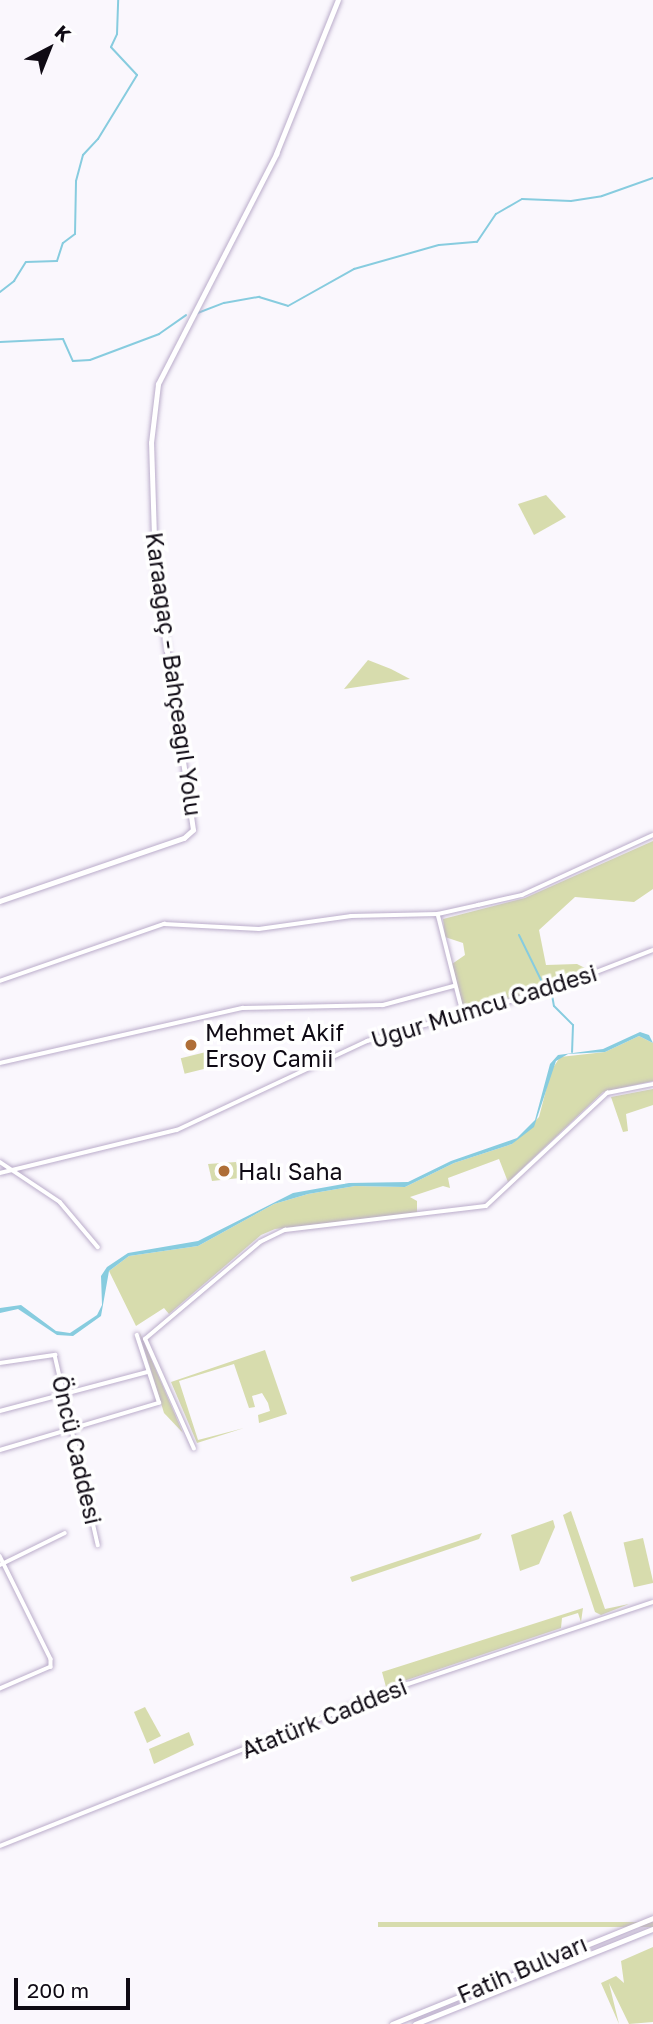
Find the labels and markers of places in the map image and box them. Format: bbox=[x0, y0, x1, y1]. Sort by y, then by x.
place label: Mehmet Akif Ersoy Camii bbox=[205, 1018, 344, 1072]
marker: Mehmet Akif Ersoy Camii bbox=[183, 1037, 199, 1053]
place label: Halı Saha bbox=[238, 1157, 343, 1185]
marker: Halı Saha bbox=[216, 1163, 232, 1179]

